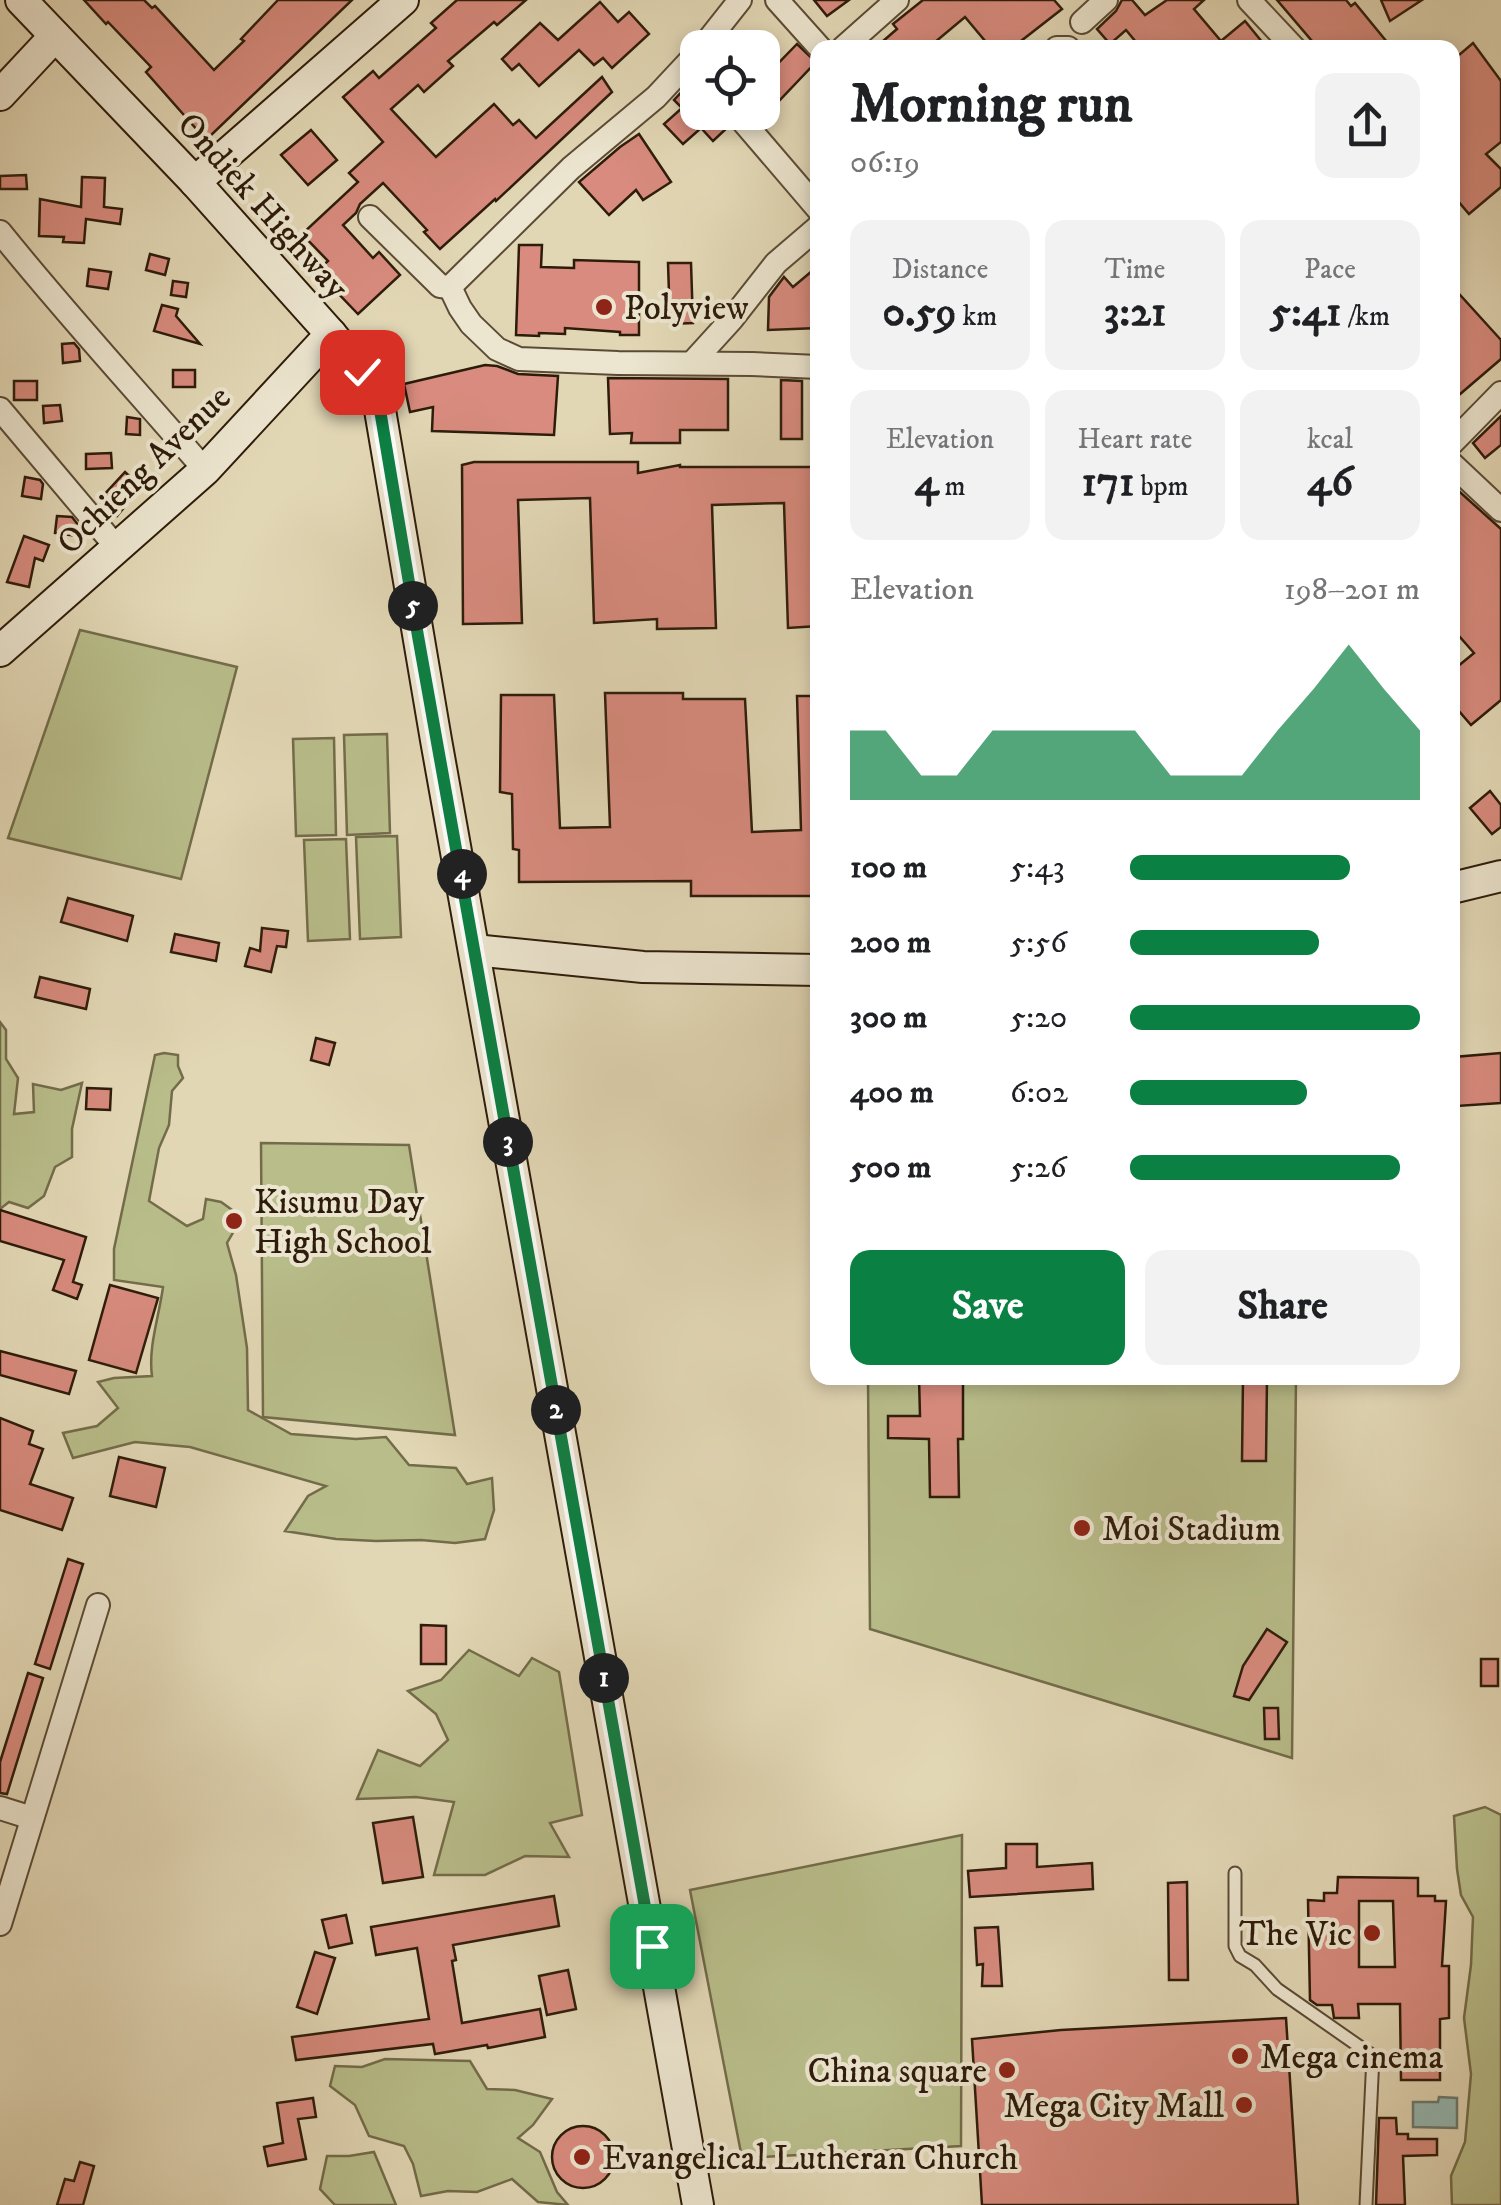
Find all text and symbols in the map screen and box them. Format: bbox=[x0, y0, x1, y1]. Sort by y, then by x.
map controls bbox=[680, 30, 780, 130]
button: locate bbox=[680, 30, 780, 130]
text: Morning run bbox=[850, 71, 1132, 140]
button: share bbox=[1315, 73, 1420, 178]
street label: Ondiek Highway bbox=[167, 104, 358, 309]
text: 06:19 bbox=[850, 143, 920, 183]
text: Distance bbox=[892, 252, 988, 287]
text: Time bbox=[1105, 252, 1165, 287]
text: Pace bbox=[1304, 252, 1356, 287]
place label: Polyview bbox=[624, 287, 749, 331]
text: 0.59 bbox=[883, 287, 956, 339]
text: 3:21 bbox=[1104, 287, 1166, 339]
text: 5:41 bbox=[1270, 287, 1341, 339]
marker: Polyview bbox=[593, 296, 615, 318]
text: km bbox=[956, 299, 997, 334]
text: /km bbox=[1341, 299, 1390, 334]
pin bbox=[320, 330, 405, 415]
icon: check bbox=[335, 345, 390, 400]
street label: Ochieng Avenue bbox=[48, 376, 241, 565]
text: Elevation bbox=[886, 422, 994, 457]
text: Heart rate bbox=[1078, 422, 1192, 457]
text: kcal bbox=[1307, 422, 1353, 457]
text: 4 bbox=[914, 457, 939, 509]
text: 171 bbox=[1081, 457, 1134, 509]
text: 46 bbox=[1307, 457, 1353, 509]
text: m bbox=[939, 469, 966, 504]
text: bpm bbox=[1134, 469, 1189, 504]
text: Elevation bbox=[850, 570, 974, 610]
text: 198–201 m bbox=[1284, 570, 1420, 610]
pin: 5 bbox=[388, 581, 438, 631]
text: 5 bbox=[406, 588, 420, 623]
text: 100 m bbox=[850, 848, 927, 888]
text: 5:43 bbox=[1010, 848, 1065, 888]
pin: 4 bbox=[437, 849, 487, 899]
text: 4 bbox=[454, 856, 470, 891]
text: 200 m bbox=[850, 923, 931, 963]
text: 5:56 bbox=[1010, 923, 1067, 963]
text: 300 m bbox=[850, 998, 927, 1038]
text: 5:20 bbox=[1010, 998, 1067, 1038]
text: 400 m bbox=[850, 1073, 934, 1113]
text: 6:02 bbox=[1010, 1073, 1068, 1113]
pin: 3 bbox=[483, 1117, 533, 1167]
text: 3 bbox=[503, 1124, 513, 1159]
text: 500 m bbox=[850, 1148, 931, 1188]
text: 5:26 bbox=[1010, 1148, 1067, 1188]
place label: Kisumu Day High School bbox=[254, 1181, 432, 1265]
marker: Kisumu Day High School bbox=[223, 1210, 245, 1232]
button: Save bbox=[850, 1250, 1125, 1365]
button: Share bbox=[1145, 1250, 1420, 1365]
pin: 2 bbox=[531, 1385, 581, 1435]
text: 2 bbox=[549, 1392, 563, 1427]
place label: Moi Stadium bbox=[1102, 1508, 1281, 1552]
marker: Moi Stadium bbox=[1071, 1517, 1093, 1539]
pin: 1 bbox=[579, 1653, 629, 1703]
text: 1 bbox=[599, 1660, 609, 1695]
pin bbox=[610, 1904, 695, 1989]
place label: The Vic bbox=[1239, 1913, 1352, 1957]
icon: arrive bbox=[625, 1919, 680, 1974]
marker: The Vic bbox=[1361, 1922, 1383, 1944]
place label: Mega cinema bbox=[1260, 2036, 1443, 2080]
marker: Mega cinema bbox=[1229, 2045, 1251, 2067]
place label: China square bbox=[807, 2050, 987, 2094]
marker: China square bbox=[996, 2059, 1018, 2081]
place label: Mega City Mall bbox=[1003, 2085, 1224, 2129]
marker: Mega City Mall bbox=[1233, 2094, 1255, 2116]
place label: Evangelical Lutheran Church bbox=[602, 2137, 1018, 2181]
marker: Evangelical Lutheran Church bbox=[571, 2146, 593, 2168]

